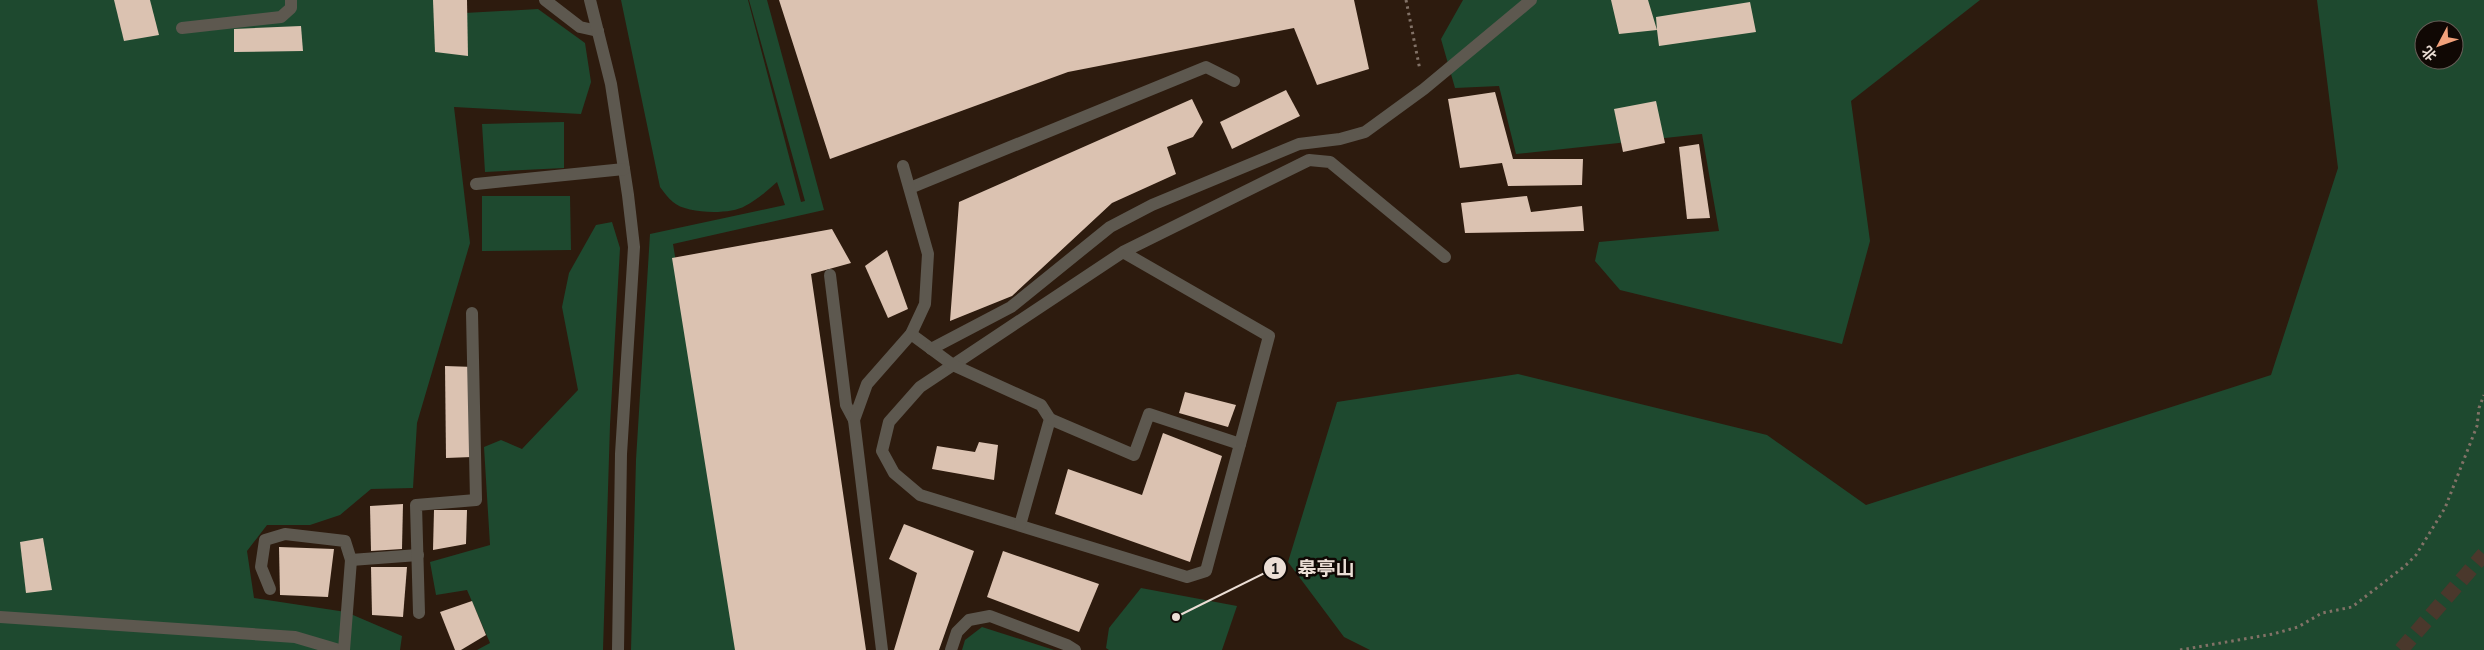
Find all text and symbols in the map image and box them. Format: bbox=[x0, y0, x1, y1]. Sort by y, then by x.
north arrow bbox=[2414, 20, 2464, 70]
text: 北 bbox=[2418, 42, 2441, 65]
callout: 皋亭山 bbox=[1263, 551, 1365, 585]
text: 皋亭山 bbox=[1297, 556, 1355, 582]
text: 1 bbox=[1270, 559, 1280, 579]

